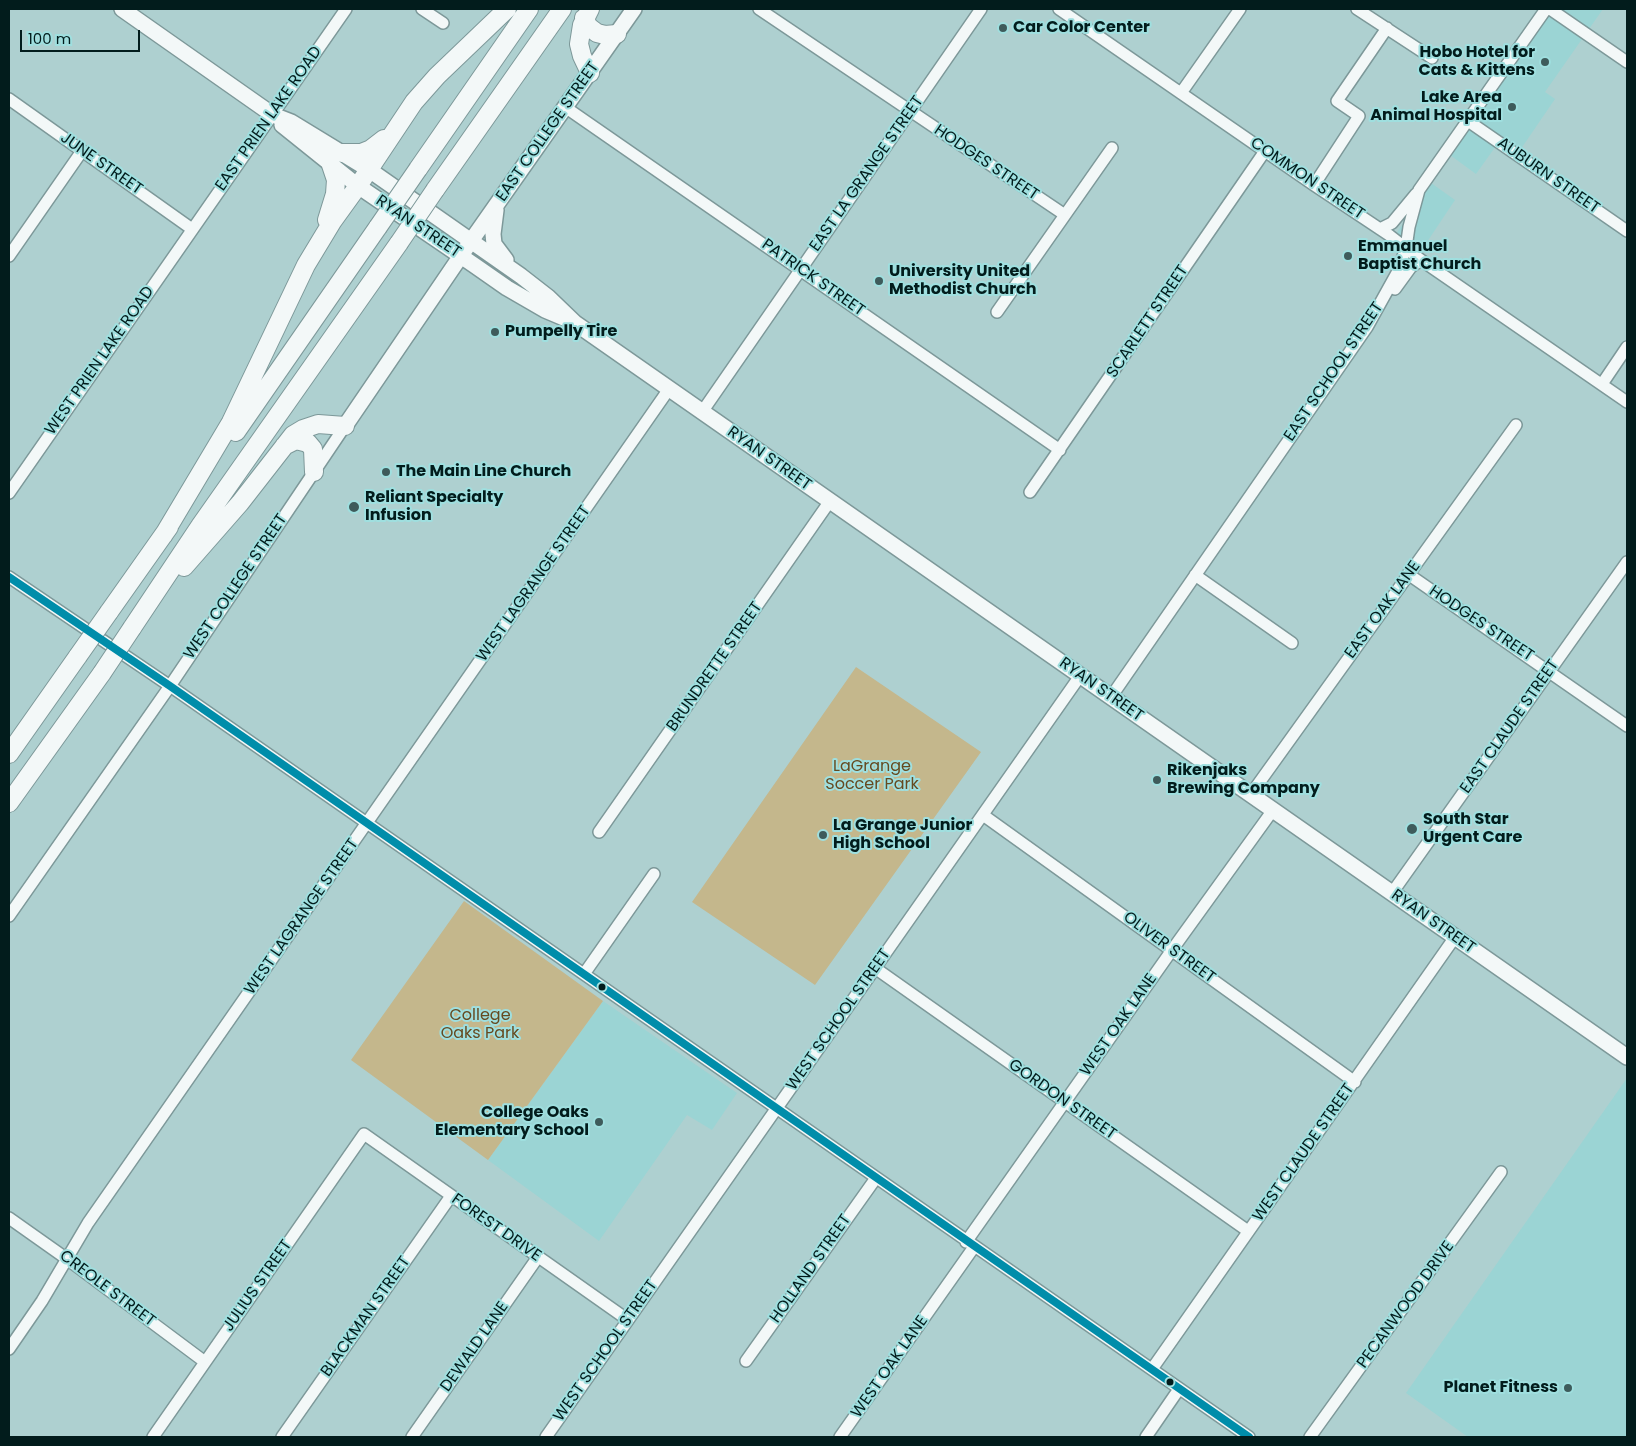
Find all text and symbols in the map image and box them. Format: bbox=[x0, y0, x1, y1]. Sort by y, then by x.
place label: Car Color Center bbox=[1013, 18, 1150, 38]
scale bar bbox=[22, 20, 142, 52]
marker: Car Color Center bbox=[997, 22, 1009, 34]
text: 100 m bbox=[28, 28, 71, 49]
street label: EAST PRIEN LAKE ROAD bbox=[212, 43, 326, 195]
place label: Hobo Hotel for Cats & Kittens bbox=[1419, 43, 1535, 81]
marker: Hobo Hotel for Cats & Kittens bbox=[1539, 56, 1551, 68]
street label: EAST COLLEGE STREET bbox=[493, 58, 603, 206]
place label: Lake Area Animal Hospital bbox=[1370, 88, 1502, 126]
street label: EAST LA GRANGE STREET bbox=[806, 93, 928, 255]
marker: Lake Area Animal Hospital bbox=[1506, 101, 1518, 113]
street label: HODGES STREET bbox=[930, 121, 1042, 205]
street label: JUNE STREET bbox=[56, 129, 146, 199]
street label: COMMON STREET bbox=[1246, 134, 1368, 224]
street label: AUBURN STREET bbox=[1493, 134, 1603, 218]
street label: RYAN STREET bbox=[372, 192, 464, 262]
street label: PATRICK STREET bbox=[758, 235, 868, 321]
place label: Emmanuel Baptist Church bbox=[1358, 237, 1481, 275]
marker: Emmanuel Baptist Church bbox=[1342, 250, 1354, 262]
place label: University United Methodist Church bbox=[889, 262, 1036, 300]
street label: SCARLETT STREET bbox=[1103, 262, 1193, 382]
marker: University United Methodist Church bbox=[873, 275, 885, 287]
street label: WEST PRIEN LAKE ROAD bbox=[41, 283, 159, 439]
street label: EAST SCHOOL STREET bbox=[1280, 299, 1388, 445]
place label: Pumpelly Tire bbox=[505, 322, 617, 342]
marker: Pumpelly Tire bbox=[489, 326, 501, 338]
street label: RYAN STREET bbox=[723, 423, 815, 495]
place label: The Main Line Church bbox=[396, 462, 571, 482]
marker: The Main Line Church bbox=[380, 466, 392, 478]
place label: Reliant Specialty Infusion bbox=[365, 488, 503, 526]
marker: Reliant Specialty Infusion bbox=[347, 500, 361, 514]
street label: WEST LAGRANGE STREET bbox=[473, 502, 595, 666]
street label: WEST COLLEGE STREET bbox=[180, 511, 292, 663]
street label: EAST OAK LANE bbox=[1341, 558, 1425, 662]
street label: HODGES STREET bbox=[1425, 582, 1537, 666]
street label: BRUNDRETTE STREET bbox=[663, 599, 767, 735]
street label: RYAN STREET bbox=[1055, 654, 1147, 726]
street label: EAST CLAUDE STREET bbox=[1457, 656, 1563, 798]
park label: LaGrange Soccer Park bbox=[825, 757, 919, 795]
place label: Rikenjaks Brewing Company bbox=[1167, 761, 1320, 799]
marker: Rikenjaks Brewing Company bbox=[1151, 774, 1163, 786]
place label: South Star Urgent Care bbox=[1423, 810, 1522, 848]
place label: La Grange Junior High School bbox=[833, 816, 972, 854]
marker: South Star Urgent Care bbox=[1405, 822, 1419, 836]
marker: La Grange Junior High School bbox=[817, 829, 829, 841]
street label: WEST LAGRANGE STREET bbox=[241, 835, 363, 999]
street label: RYAN STREET bbox=[1387, 886, 1479, 958]
street label: OLIVER STREET bbox=[1119, 908, 1219, 988]
street label: WEST SCHOOL STREET bbox=[783, 946, 895, 1094]
street label: WEST OAK LANE bbox=[1077, 970, 1161, 1080]
unlabelled marker bbox=[597, 982, 607, 992]
park label: College Oaks Park bbox=[441, 1006, 519, 1044]
street label: GORDON STREET bbox=[1004, 1056, 1120, 1144]
street label: WEST CLAUDE STREET bbox=[1249, 1080, 1359, 1226]
place label: College Oaks Elementary School bbox=[435, 1103, 589, 1141]
marker: College Oaks Elementary School bbox=[593, 1116, 605, 1128]
street label: FOREST DRIVE bbox=[448, 1190, 544, 1266]
street label: HOLLAND STREET bbox=[766, 1211, 856, 1327]
street label: JULIUS STREET bbox=[219, 1236, 297, 1336]
street label: PECANWOOD DRIVE bbox=[1354, 1238, 1458, 1372]
street label: CREOLE STREET bbox=[55, 1247, 159, 1331]
street label: BLACKMAN STREET bbox=[317, 1253, 415, 1381]
street label: WEST SCHOOL STREET bbox=[550, 1277, 662, 1425]
street label: DEWALD LANE bbox=[437, 1298, 513, 1396]
street label: WEST OAK LANE bbox=[848, 1312, 932, 1422]
unlabelled marker bbox=[1165, 1377, 1175, 1387]
place label: Planet Fitness bbox=[1443, 1378, 1558, 1398]
marker: Planet Fitness bbox=[1562, 1382, 1574, 1394]

